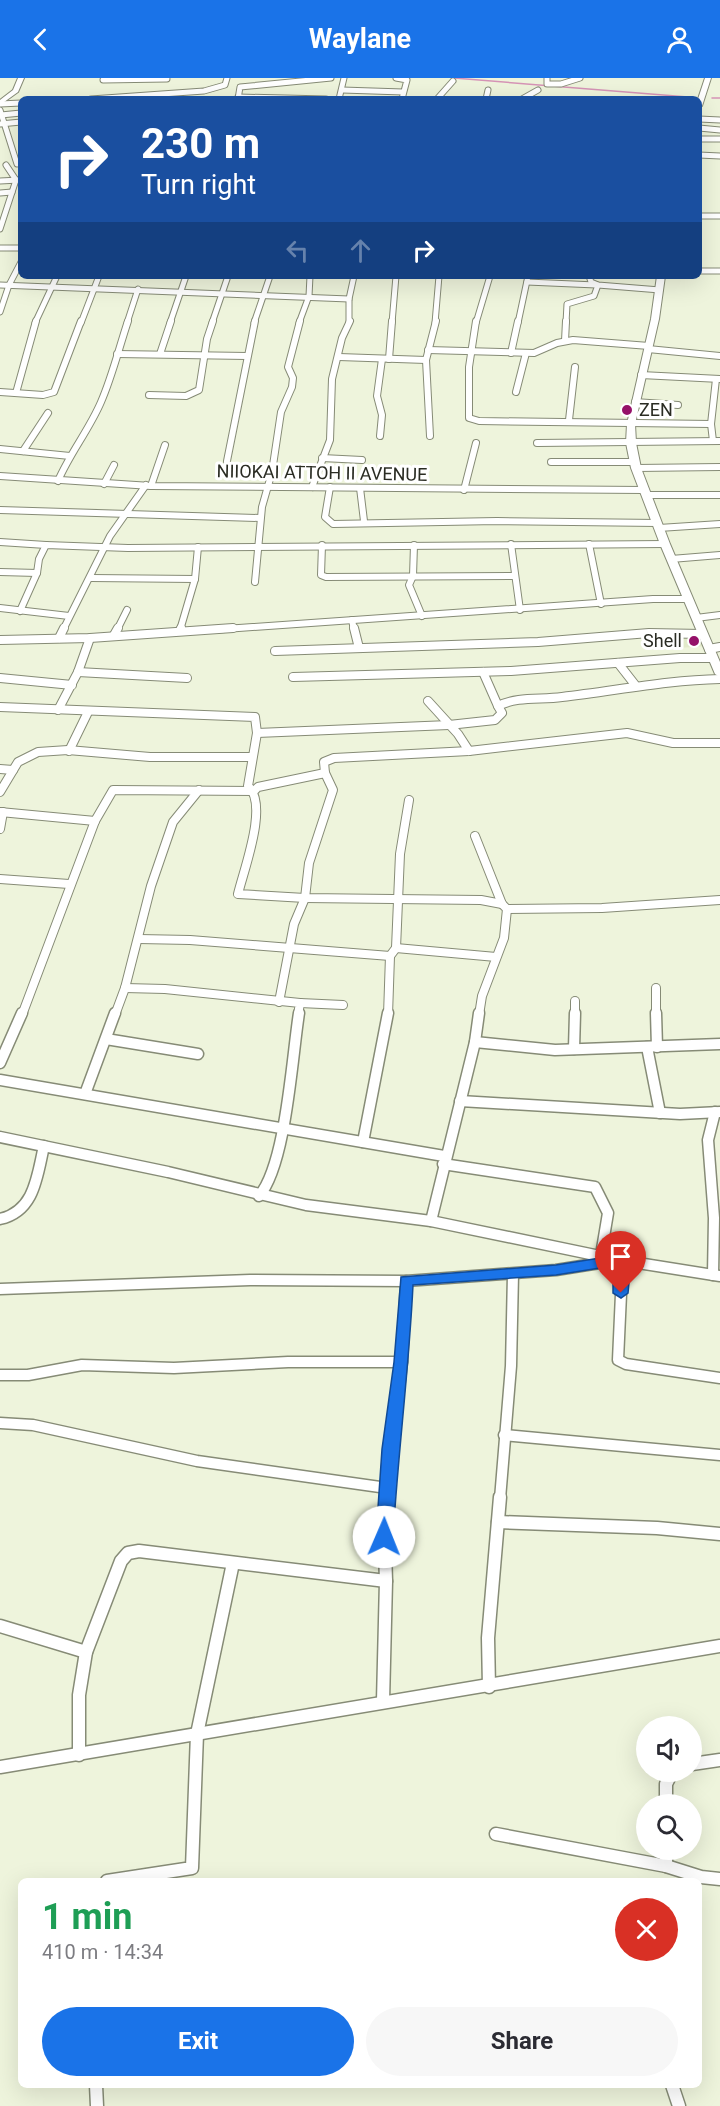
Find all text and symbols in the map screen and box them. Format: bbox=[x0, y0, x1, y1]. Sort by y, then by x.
icon: back bbox=[24, 23, 57, 56]
text: Waylane bbox=[309, 23, 411, 55]
icon: person bbox=[663, 23, 696, 56]
text: 230 m bbox=[141, 119, 260, 168]
icon: right bbox=[42, 120, 120, 198]
text: Turn right bbox=[141, 169, 256, 201]
icon: left bbox=[281, 234, 314, 267]
icon: ahead bbox=[344, 234, 377, 267]
icon: right bbox=[407, 234, 440, 267]
place label: ZEN bbox=[639, 399, 673, 420]
marker: ZEN bbox=[620, 403, 634, 417]
street label: NIIOKAI ATTOH II AVENUE bbox=[216, 460, 428, 485]
place label: Shell bbox=[643, 630, 682, 651]
marker: Shell bbox=[687, 634, 701, 648]
pin bbox=[595, 1231, 646, 1293]
icon: arrive bbox=[604, 1240, 637, 1273]
position arrow bbox=[352, 1505, 416, 1569]
map controls bbox=[636, 1716, 702, 1860]
button: sound bbox=[636, 1716, 702, 1782]
button: search bbox=[636, 1794, 702, 1860]
text: 1 min bbox=[42, 1896, 133, 1938]
button: close bbox=[615, 1898, 678, 1961]
text: 410 m · 14:34 bbox=[42, 1940, 163, 1964]
button: Exit bbox=[42, 2007, 354, 2076]
button: Share bbox=[366, 2007, 678, 2076]

